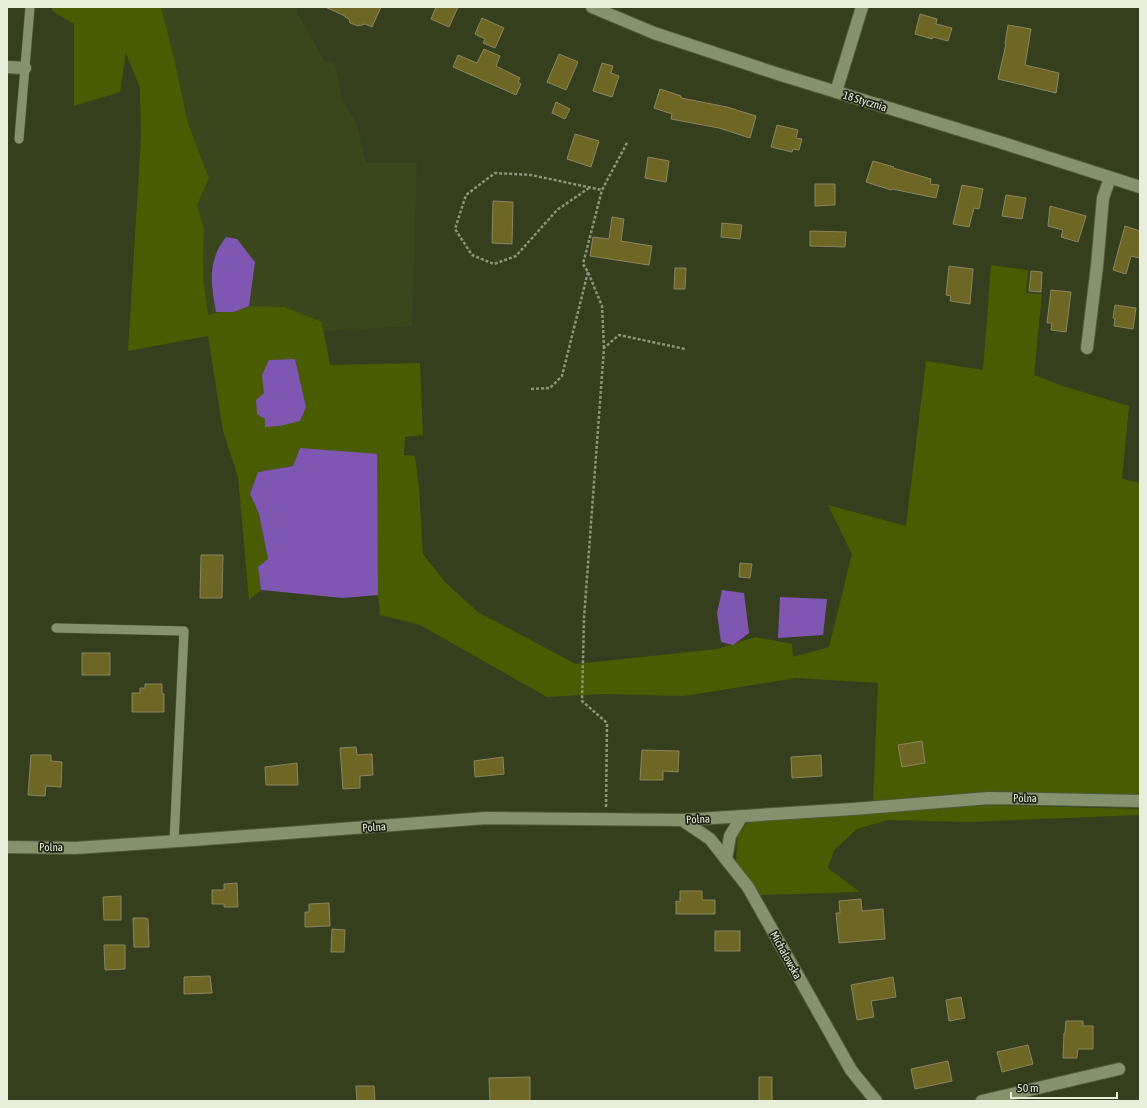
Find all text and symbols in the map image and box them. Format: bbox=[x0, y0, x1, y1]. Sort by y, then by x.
street label: 18 Stycznia bbox=[842, 89, 888, 113]
street label: Polna bbox=[1013, 792, 1037, 804]
street label: Polna bbox=[686, 812, 710, 826]
street label: Polna bbox=[362, 820, 386, 834]
street label: Polna bbox=[39, 841, 63, 853]
street label: Michałowska bbox=[768, 929, 804, 981]
scale bar bbox=[1011, 1074, 1117, 1100]
text: 50 m bbox=[1017, 1081, 1039, 1095]

